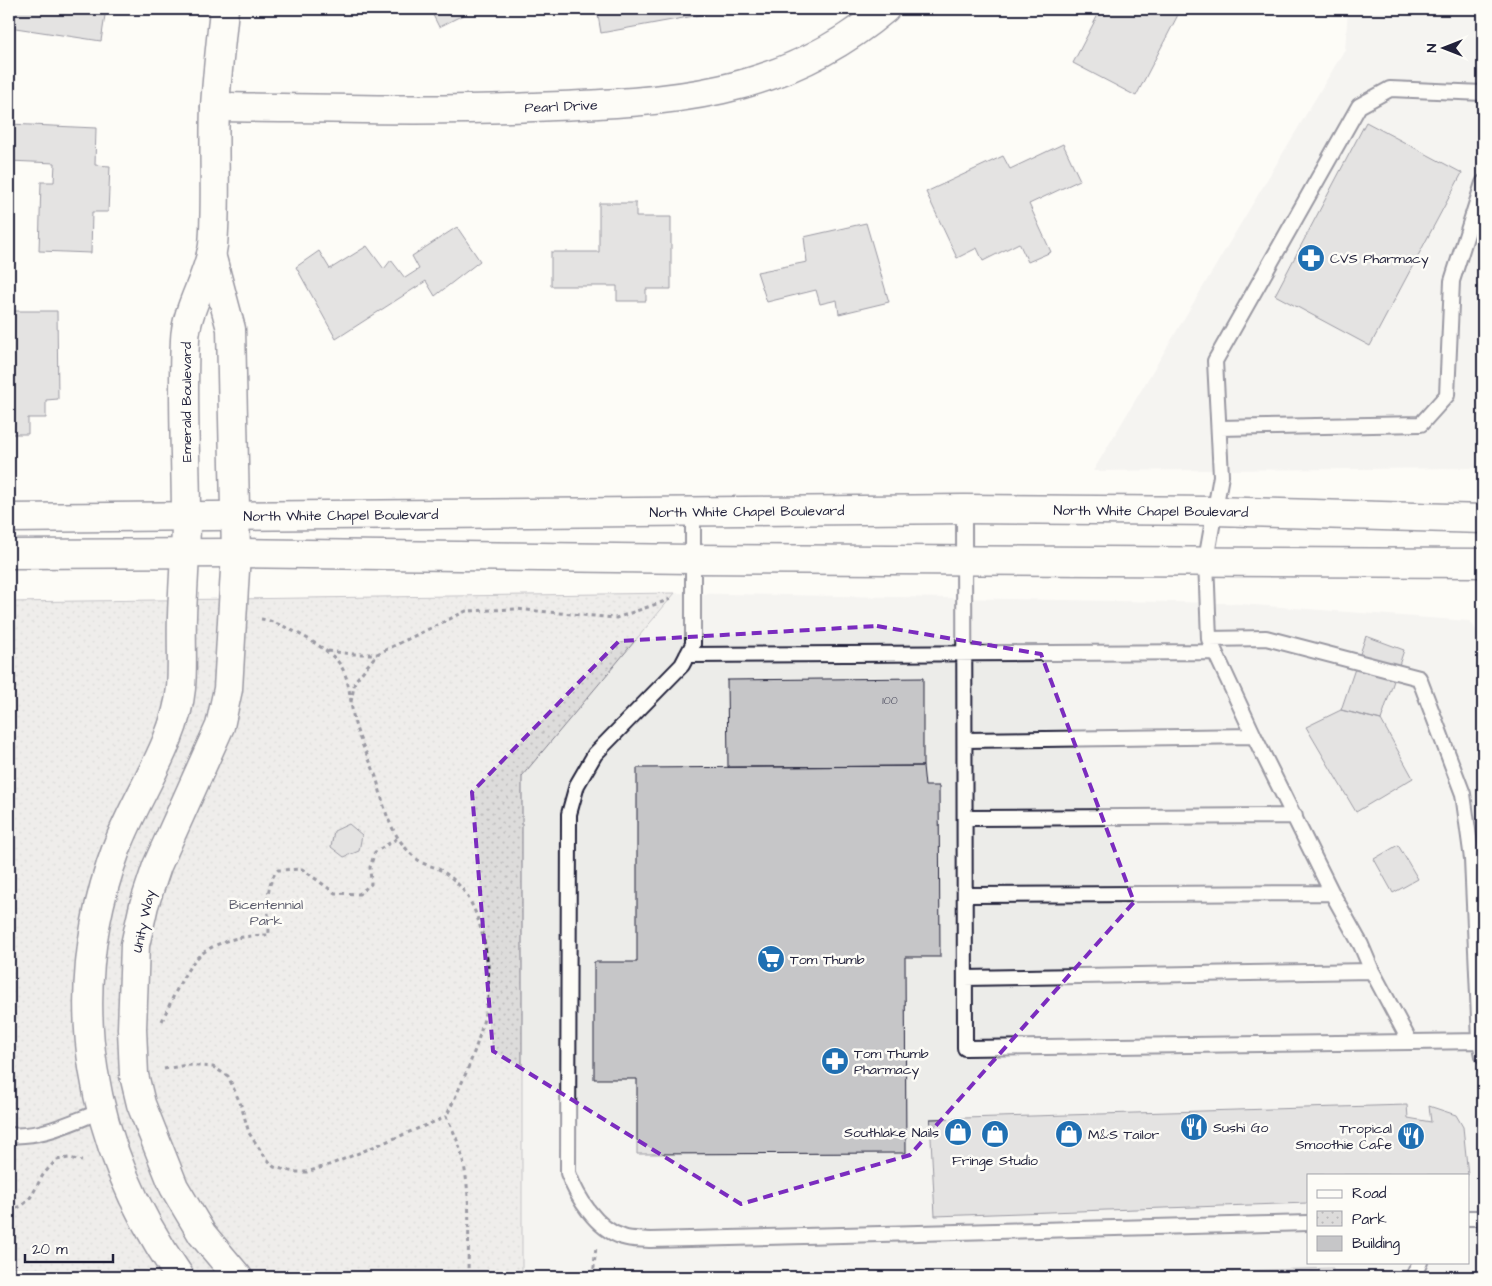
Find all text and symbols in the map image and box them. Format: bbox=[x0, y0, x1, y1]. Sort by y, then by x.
north arrow bbox=[1420, 22, 1470, 72]
text: N bbox=[1422, 43, 1442, 52]
street label: Pearl Drive bbox=[524, 95, 599, 118]
pharmacy icon: CVS Pharmacy bbox=[1296, 243, 1326, 273]
place label: CVS Pharmacy bbox=[1330, 249, 1429, 269]
street label: Emerald Boulevard bbox=[177, 342, 197, 462]
street label: North White Chapel Boulevard bbox=[649, 501, 845, 523]
street label: North White Chapel Boulevard bbox=[1053, 501, 1249, 523]
street label: North White Chapel Boulevard bbox=[243, 505, 439, 527]
house number: 100 bbox=[882, 693, 898, 708]
street label: Unity Way bbox=[128, 888, 160, 955]
park label: Bicentennial Park bbox=[229, 895, 303, 931]
supermarket icon: Tom Thumb bbox=[756, 944, 786, 974]
place label: Tom Thumb bbox=[790, 950, 865, 970]
place label: Tom Thumb Pharmacy bbox=[854, 1044, 929, 1080]
pharmacy icon: Tom Thumb Pharmacy bbox=[820, 1046, 850, 1076]
restaurant icon: Sushi Go bbox=[1179, 1112, 1209, 1142]
shop icon: Southlake Nails bbox=[943, 1117, 973, 1147]
place label: Sushi Go bbox=[1213, 1118, 1268, 1138]
shop icon: Fringe Studio bbox=[980, 1119, 1010, 1149]
shop icon: M&S Tailor bbox=[1054, 1119, 1084, 1149]
place label: Tropical Smoothie Cafe bbox=[1296, 1119, 1392, 1155]
restaurant icon: Tropical Smoothie Cafe bbox=[1396, 1121, 1426, 1151]
place label: Southlake Nails bbox=[844, 1123, 939, 1143]
place label: M&S Tailor bbox=[1088, 1125, 1160, 1145]
place label: Fringe Studio bbox=[952, 1151, 1038, 1171]
legend bbox=[1307, 1174, 1470, 1264]
text: Road bbox=[1352, 1183, 1387, 1204]
text: Park bbox=[1352, 1209, 1387, 1230]
scale bar bbox=[25, 1231, 112, 1263]
text: Building bbox=[1352, 1233, 1400, 1255]
text: 20 m bbox=[32, 1239, 68, 1260]

